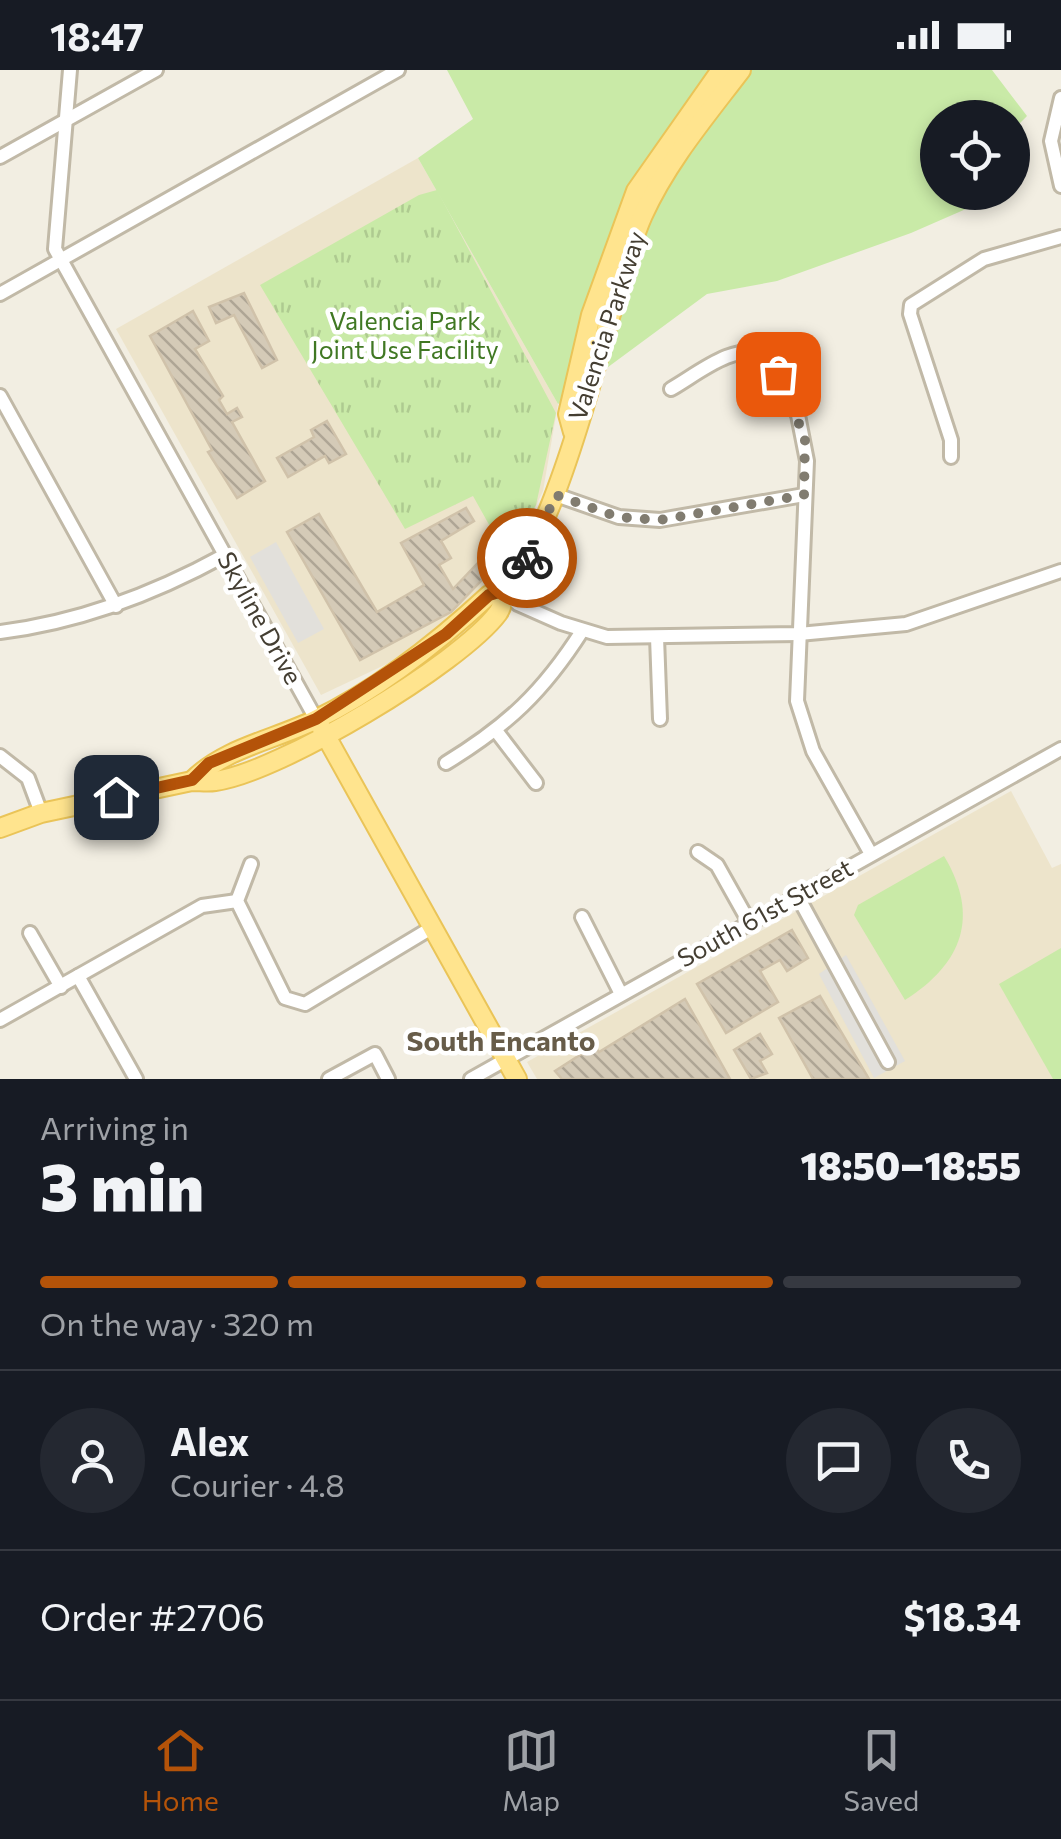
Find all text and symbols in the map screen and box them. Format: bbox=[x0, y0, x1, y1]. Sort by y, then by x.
text: 18:47 bbox=[50, 12, 144, 59]
map controls bbox=[920, 100, 1030, 210]
button: locate bbox=[920, 100, 1030, 210]
street label: Valencia Parkway bbox=[561, 227, 651, 424]
park label: Valencia Park Joint Use Facility bbox=[311, 305, 499, 364]
pin bbox=[736, 332, 821, 417]
icon: bag bbox=[751, 347, 806, 402]
courier bbox=[477, 508, 577, 608]
icon: bike bbox=[500, 531, 555, 586]
street label: Skyline Drive bbox=[212, 546, 310, 689]
pin bbox=[74, 755, 159, 840]
icon: home bbox=[89, 770, 144, 825]
street label: South 61st Street bbox=[672, 852, 857, 973]
district label: South Encanto bbox=[407, 1023, 595, 1057]
text: Arriving in bbox=[40, 1107, 189, 1147]
text: 18:50–18:55 bbox=[800, 1141, 1021, 1188]
text: 3 min bbox=[40, 1145, 204, 1224]
text: On the way · 320 m bbox=[40, 1303, 314, 1343]
button: person bbox=[40, 1408, 145, 1513]
button: chat bbox=[786, 1408, 891, 1513]
button: phone bbox=[916, 1408, 1021, 1513]
text: Alex bbox=[170, 1417, 249, 1464]
text: Courier · 4.8 bbox=[170, 1464, 345, 1504]
text: Order #2706 bbox=[40, 1592, 265, 1639]
text: $18.34 bbox=[903, 1592, 1021, 1639]
tab: Home bbox=[142, 1723, 219, 1817]
tab: Map bbox=[502, 1723, 560, 1817]
tab: Saved bbox=[844, 1723, 919, 1817]

